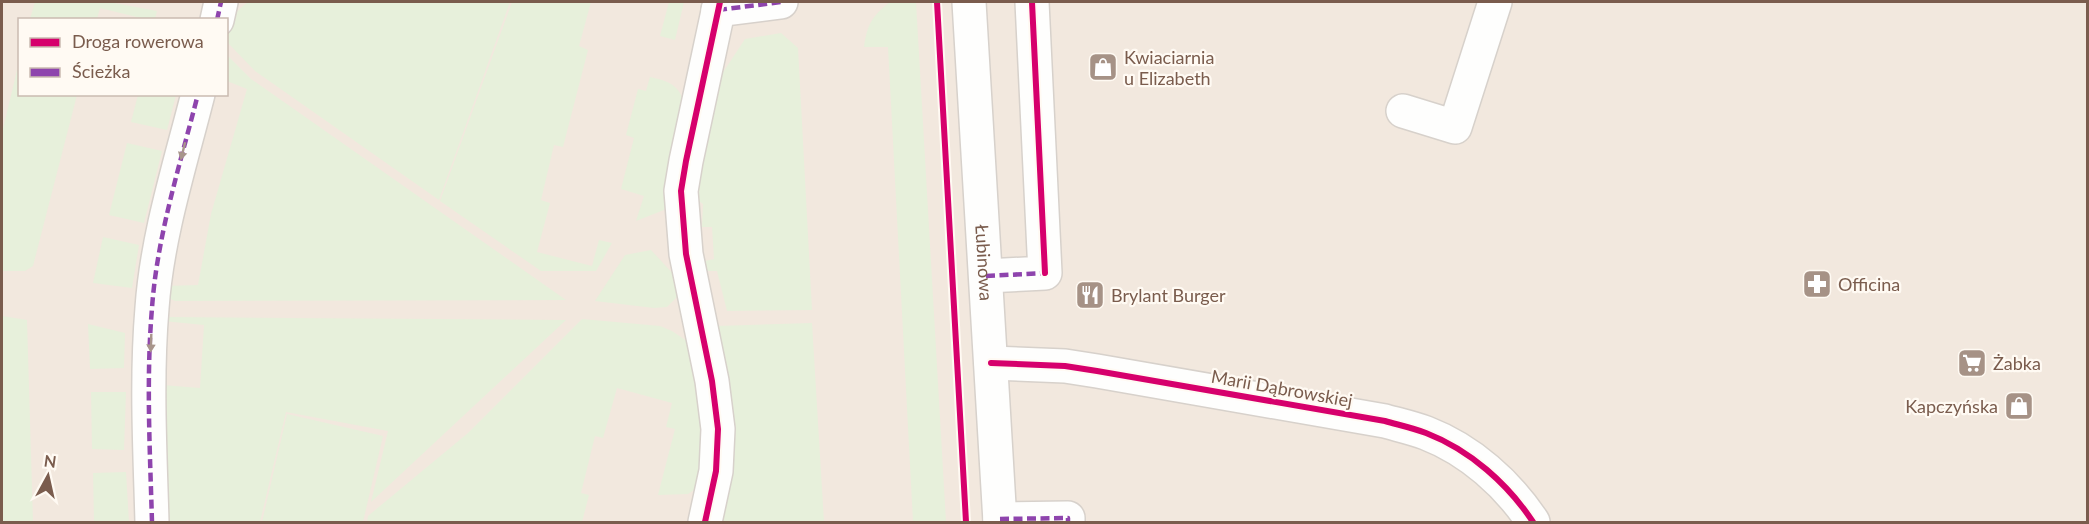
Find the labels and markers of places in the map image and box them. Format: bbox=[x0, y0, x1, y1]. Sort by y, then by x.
place label: Kwiaciarnia u Elizabeth bbox=[1124, 46, 1214, 89]
shop icon: Kwiaciarnia u Elizabeth bbox=[1087, 51, 1119, 83]
pharmacy icon: Officina bbox=[1801, 268, 1833, 300]
place label: Officina bbox=[1838, 273, 1900, 295]
restaurant icon: Brylant Burger bbox=[1074, 279, 1106, 311]
place label: Brylant Burger bbox=[1111, 284, 1226, 306]
supermarket icon: Żabka bbox=[1956, 347, 1988, 379]
place label: Żabka bbox=[1993, 352, 2041, 374]
shop icon: Kapczyńska bbox=[2003, 390, 2035, 422]
place label: Kapczyńska bbox=[1905, 395, 1998, 417]

